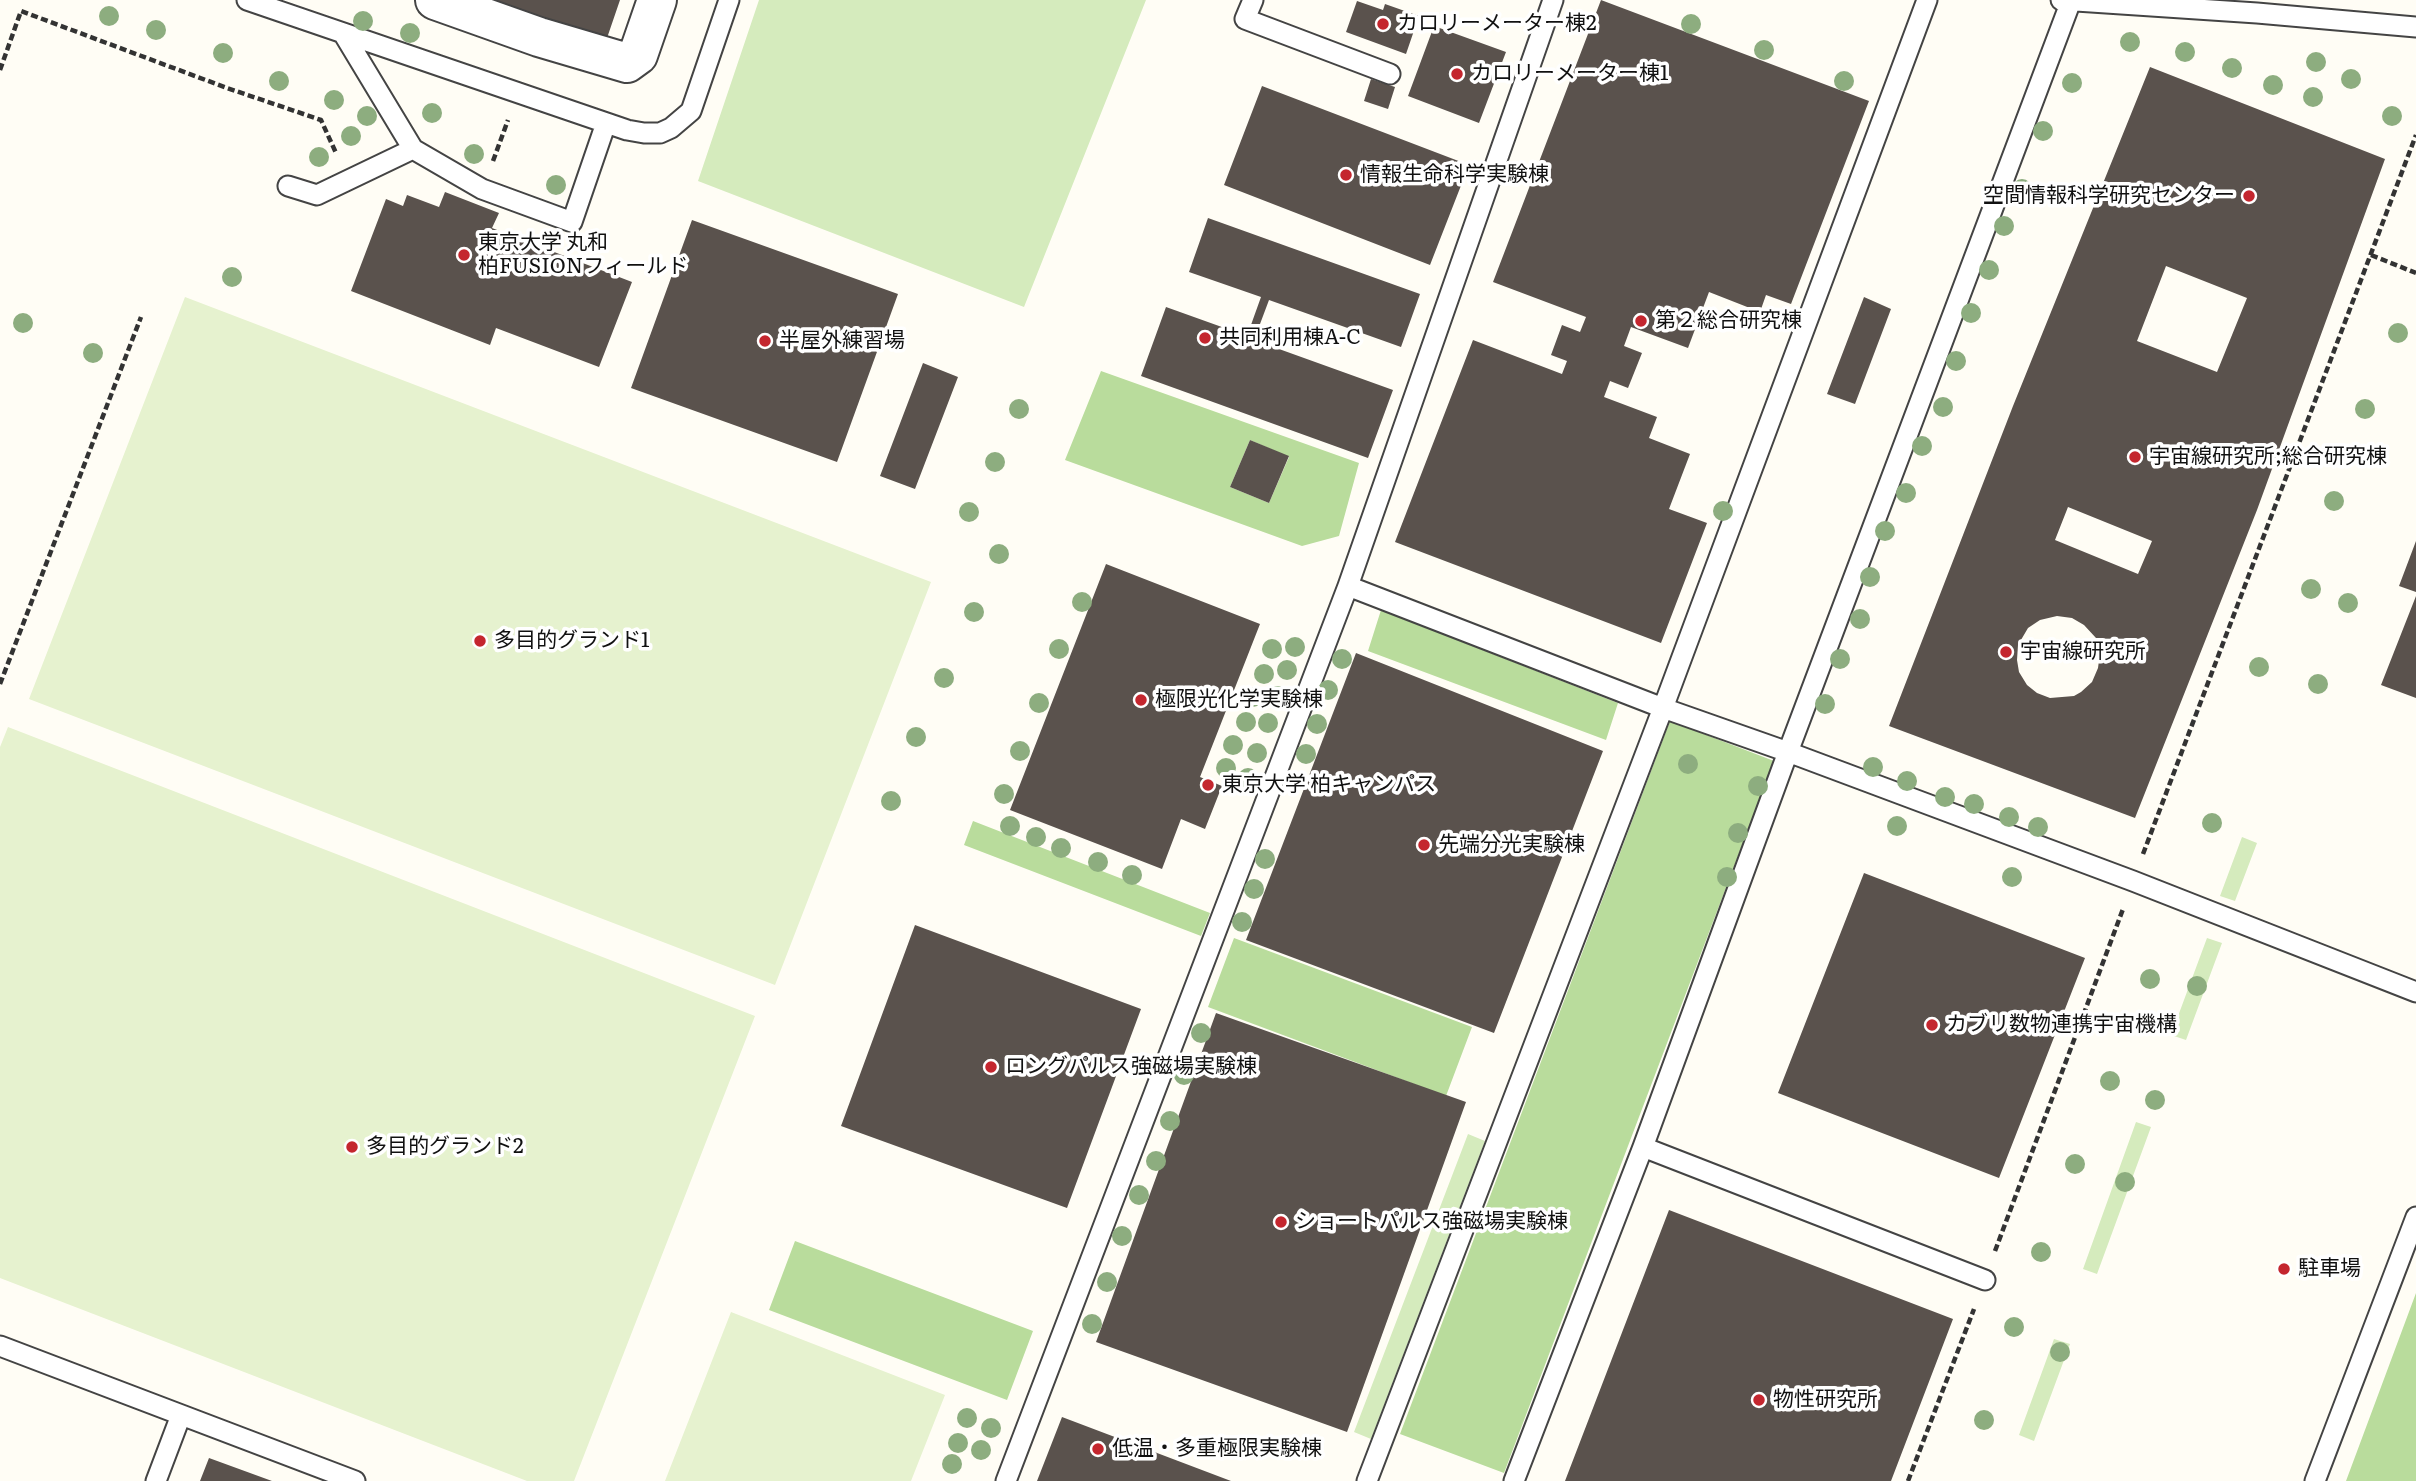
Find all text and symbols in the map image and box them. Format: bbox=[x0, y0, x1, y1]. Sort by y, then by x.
place label: カロリーメーター棟2 bbox=[1397, 11, 1597, 37]
marker: カロリーメーター棟2 bbox=[1375, 16, 1391, 32]
place label: カロリーメーター棟1 bbox=[1471, 61, 1669, 87]
marker: カロリーメーター棟1 bbox=[1449, 66, 1465, 82]
place label: 情報生命科学実験棟 bbox=[1360, 162, 1549, 188]
marker: 情報生命科学実験棟 bbox=[1338, 167, 1354, 183]
place label: 空間情報科学研究センター bbox=[1983, 183, 2235, 209]
marker: 空間情報科学研究センター bbox=[2241, 188, 2257, 204]
place label: 東京大学 丸和 柏FUSIONフィールド bbox=[478, 230, 688, 280]
marker: 東京大学 丸和 柏FUSIONフィールド bbox=[456, 247, 472, 263]
place label: 第２総合研究棟 bbox=[1655, 308, 1802, 334]
marker: 第２総合研究棟 bbox=[1633, 313, 1649, 329]
place label: 共同利用棟A-C bbox=[1219, 325, 1361, 351]
place label: 半屋外練習場 bbox=[779, 328, 905, 354]
marker: 共同利用棟A-C bbox=[1197, 330, 1213, 346]
marker: 半屋外練習場 bbox=[757, 333, 773, 349]
place label: 宇宙線研究所;総合研究棟 bbox=[2149, 444, 2387, 470]
marker: 宇宙線研究所;総合研究棟 bbox=[2127, 449, 2143, 465]
place label: 多目的グランド1 bbox=[494, 628, 650, 654]
marker: 多目的グランド1 bbox=[472, 633, 488, 649]
place label: 宇宙線研究所 bbox=[2020, 639, 2146, 665]
marker: 宇宙線研究所 bbox=[1998, 644, 2014, 660]
place label: 極限光化学実験棟 bbox=[1155, 687, 1323, 713]
marker: 極限光化学実験棟 bbox=[1133, 692, 1149, 708]
place label: 東京大学 柏キャンパス bbox=[1222, 772, 1436, 798]
marker: 東京大学 柏キャンパス bbox=[1200, 777, 1216, 793]
place label: 先端分光実験棟 bbox=[1438, 832, 1585, 858]
marker: 先端分光実験棟 bbox=[1416, 837, 1432, 853]
place label: カブリ数物連携宇宙機構 bbox=[1946, 1012, 2177, 1038]
marker: カブリ数物連携宇宙機構 bbox=[1924, 1017, 1940, 1033]
place label: ロングパルス強磁場実験棟 bbox=[1005, 1054, 1257, 1080]
marker: ロングパルス強磁場実験棟 bbox=[983, 1059, 999, 1075]
place label: 多目的グランド2 bbox=[366, 1134, 524, 1160]
marker: 多目的グランド2 bbox=[344, 1139, 360, 1155]
place label: ショートパルス強磁場実験棟 bbox=[1295, 1209, 1568, 1235]
marker: ショートパルス強磁場実験棟 bbox=[1273, 1214, 1289, 1230]
place label: 駐車場 bbox=[2298, 1256, 2361, 1282]
marker: 駐車場 bbox=[2276, 1261, 2292, 1277]
place label: 物性研究所 bbox=[1773, 1387, 1878, 1413]
marker: 物性研究所 bbox=[1751, 1392, 1767, 1408]
place label: 低温・多重極限実験棟 bbox=[1112, 1436, 1322, 1462]
marker: 低温・多重極限実験棟 bbox=[1090, 1441, 1106, 1457]

